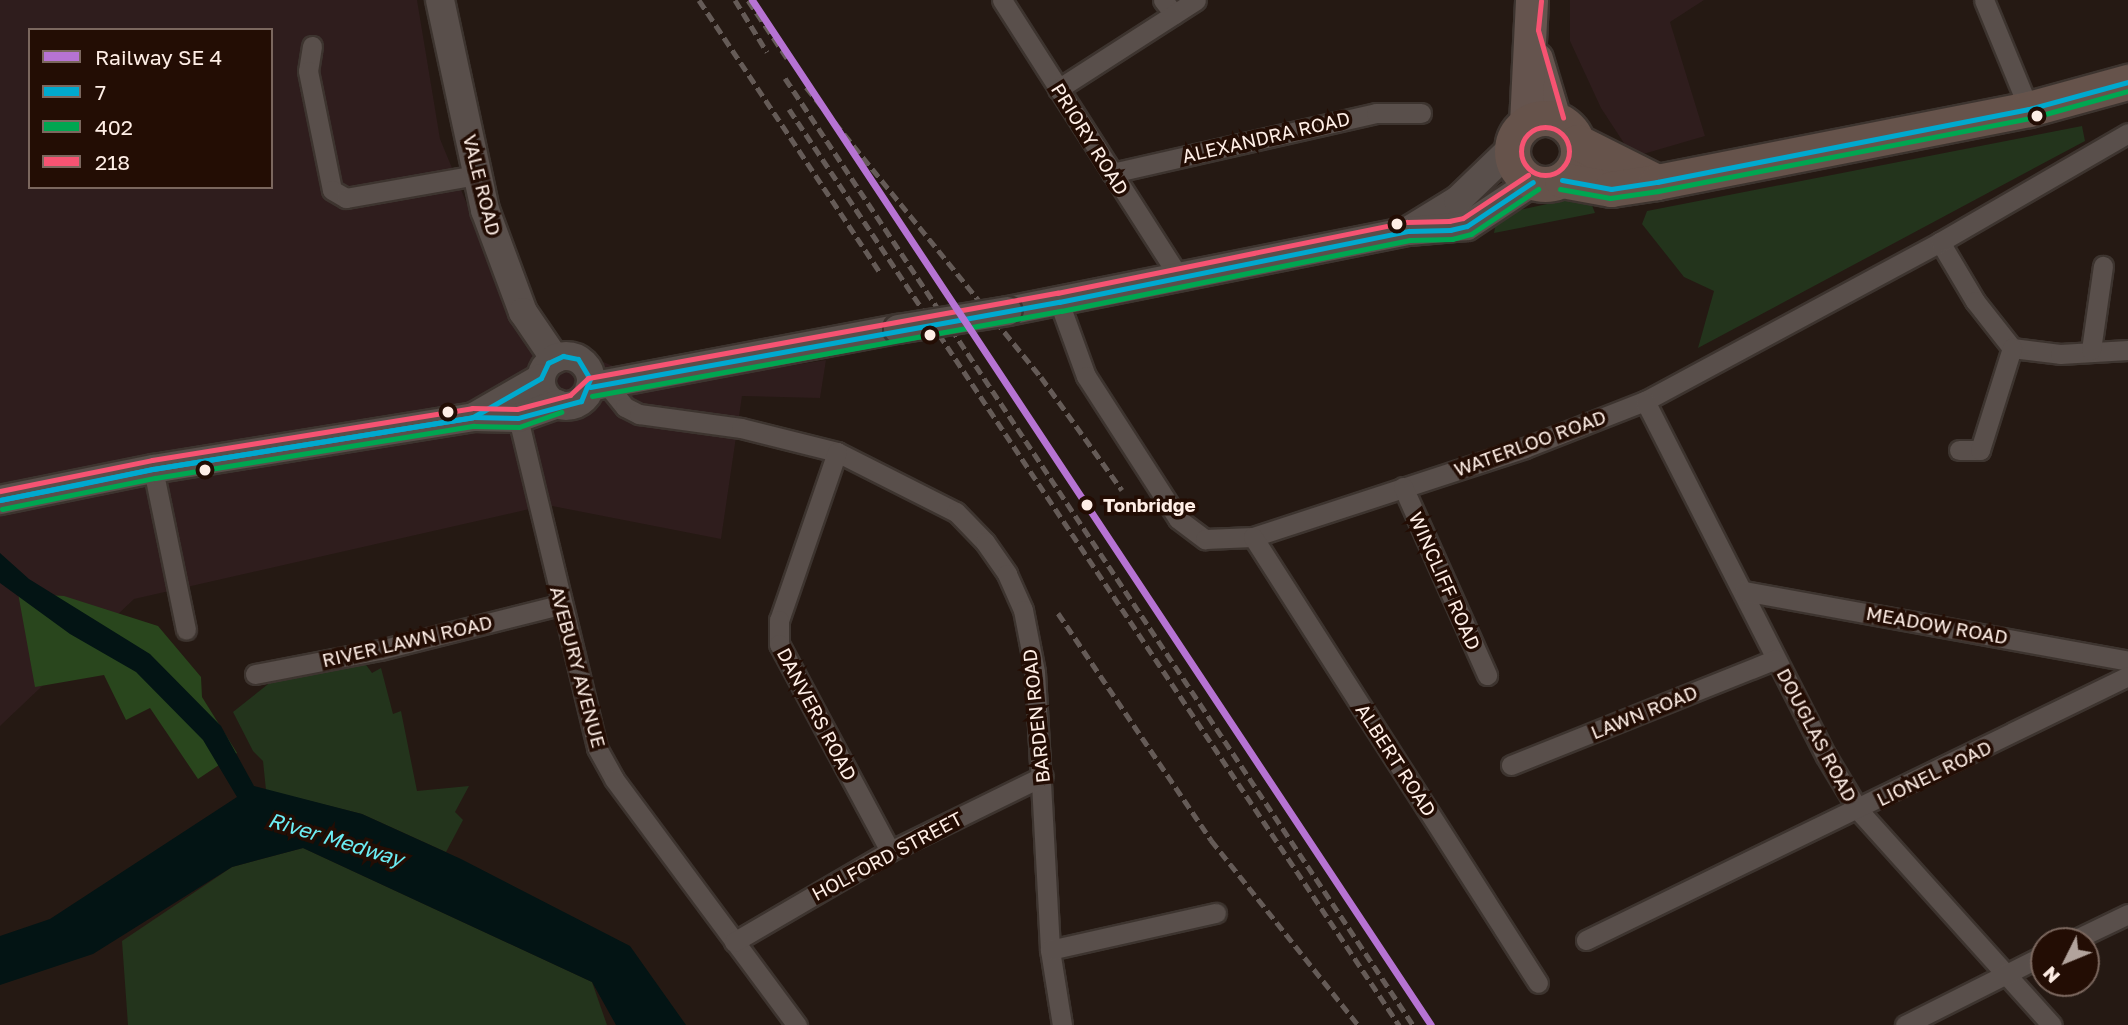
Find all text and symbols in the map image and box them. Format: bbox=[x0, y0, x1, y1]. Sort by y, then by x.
legend bbox=[28, 28, 273, 189]
text: Railway SE 4 bbox=[95, 44, 222, 70]
text: 7 bbox=[95, 79, 106, 105]
street label: PRIORY ROAD bbox=[1047, 79, 1133, 199]
street label: ALEXANDRA ROAD bbox=[1180, 107, 1352, 167]
unlabelled marker bbox=[2030, 109, 2044, 123]
text: 402 bbox=[95, 114, 133, 140]
street label: VALE ROAD bbox=[458, 132, 506, 238]
text: 218 bbox=[95, 149, 130, 175]
unlabelled marker bbox=[1390, 217, 1404, 231]
unlabelled marker bbox=[923, 328, 937, 342]
unlabelled marker bbox=[441, 405, 455, 419]
street label: WATERLOO ROAD bbox=[1451, 405, 1609, 481]
unlabelled marker bbox=[198, 463, 212, 477]
place label: Tonbridge bbox=[1103, 494, 1196, 516]
marker: Tonbridge bbox=[1077, 495, 1097, 515]
street label: WINCLIFF ROAD bbox=[1404, 509, 1486, 653]
street label: AVEBURY AVENUE bbox=[545, 584, 611, 750]
street label: MEADOW ROAD bbox=[1864, 601, 2010, 649]
street label: RIVER LAWN ROAD bbox=[320, 610, 494, 672]
street label: DANVERS ROAD bbox=[772, 644, 862, 784]
street label: BARDEN ROAD bbox=[1018, 648, 1054, 784]
street label: DOUGLAS ROAD bbox=[1772, 664, 1862, 806]
street label: LAWN ROAD bbox=[1587, 680, 1701, 744]
street label: ALBERT ROAD bbox=[1351, 699, 1441, 821]
street label: LIONEL ROAD bbox=[1873, 735, 1995, 811]
water label: River Medway bbox=[265, 807, 407, 871]
street label: HOLFORD STREET bbox=[808, 807, 966, 905]
north arrow bbox=[2030, 927, 2100, 997]
text: N bbox=[2037, 962, 2064, 988]

